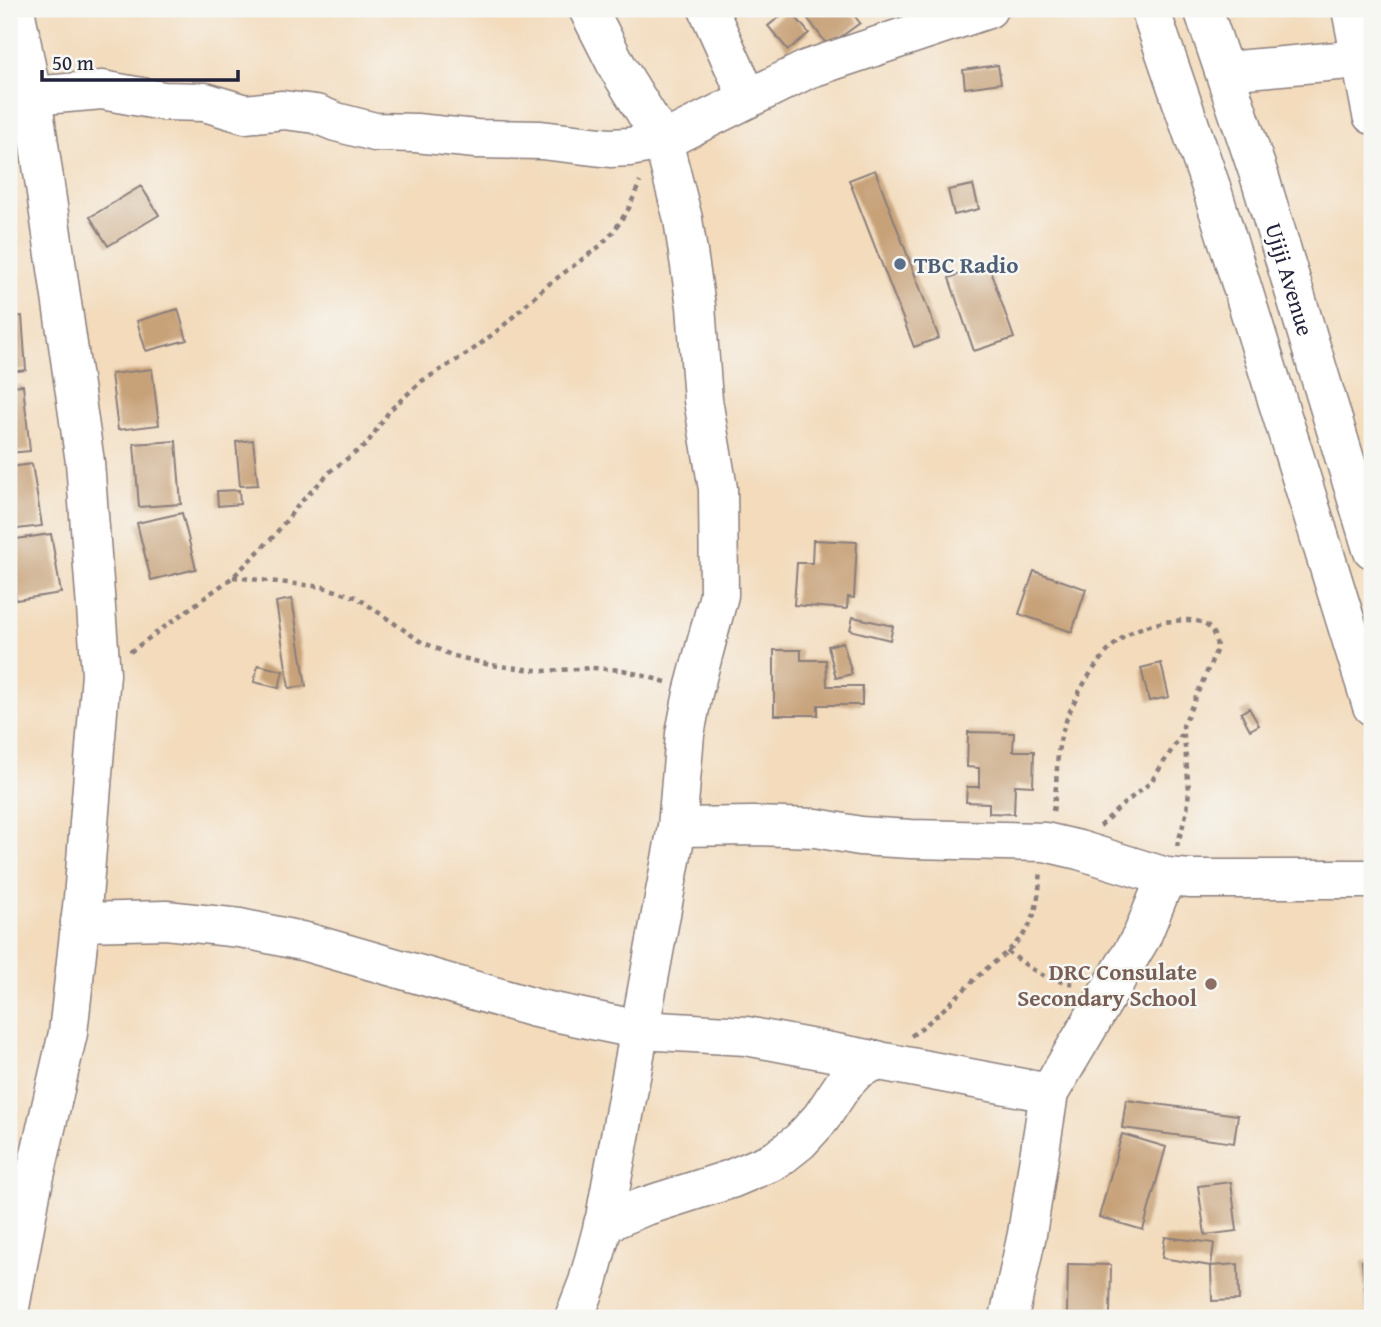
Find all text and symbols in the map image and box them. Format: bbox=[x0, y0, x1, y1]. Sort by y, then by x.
scale bar bbox=[42, 38, 238, 82]
text: 50 m bbox=[52, 47, 94, 78]
street label: Ujiji Avenue bbox=[1258, 219, 1323, 340]
place label: TBC Radio bbox=[914, 248, 1018, 281]
marker: TBC Radio bbox=[892, 256, 908, 272]
place label: DRC Consulate Secondary School bbox=[1017, 955, 1197, 1014]
marker: DRC Consulate Secondary School bbox=[1203, 976, 1219, 992]

